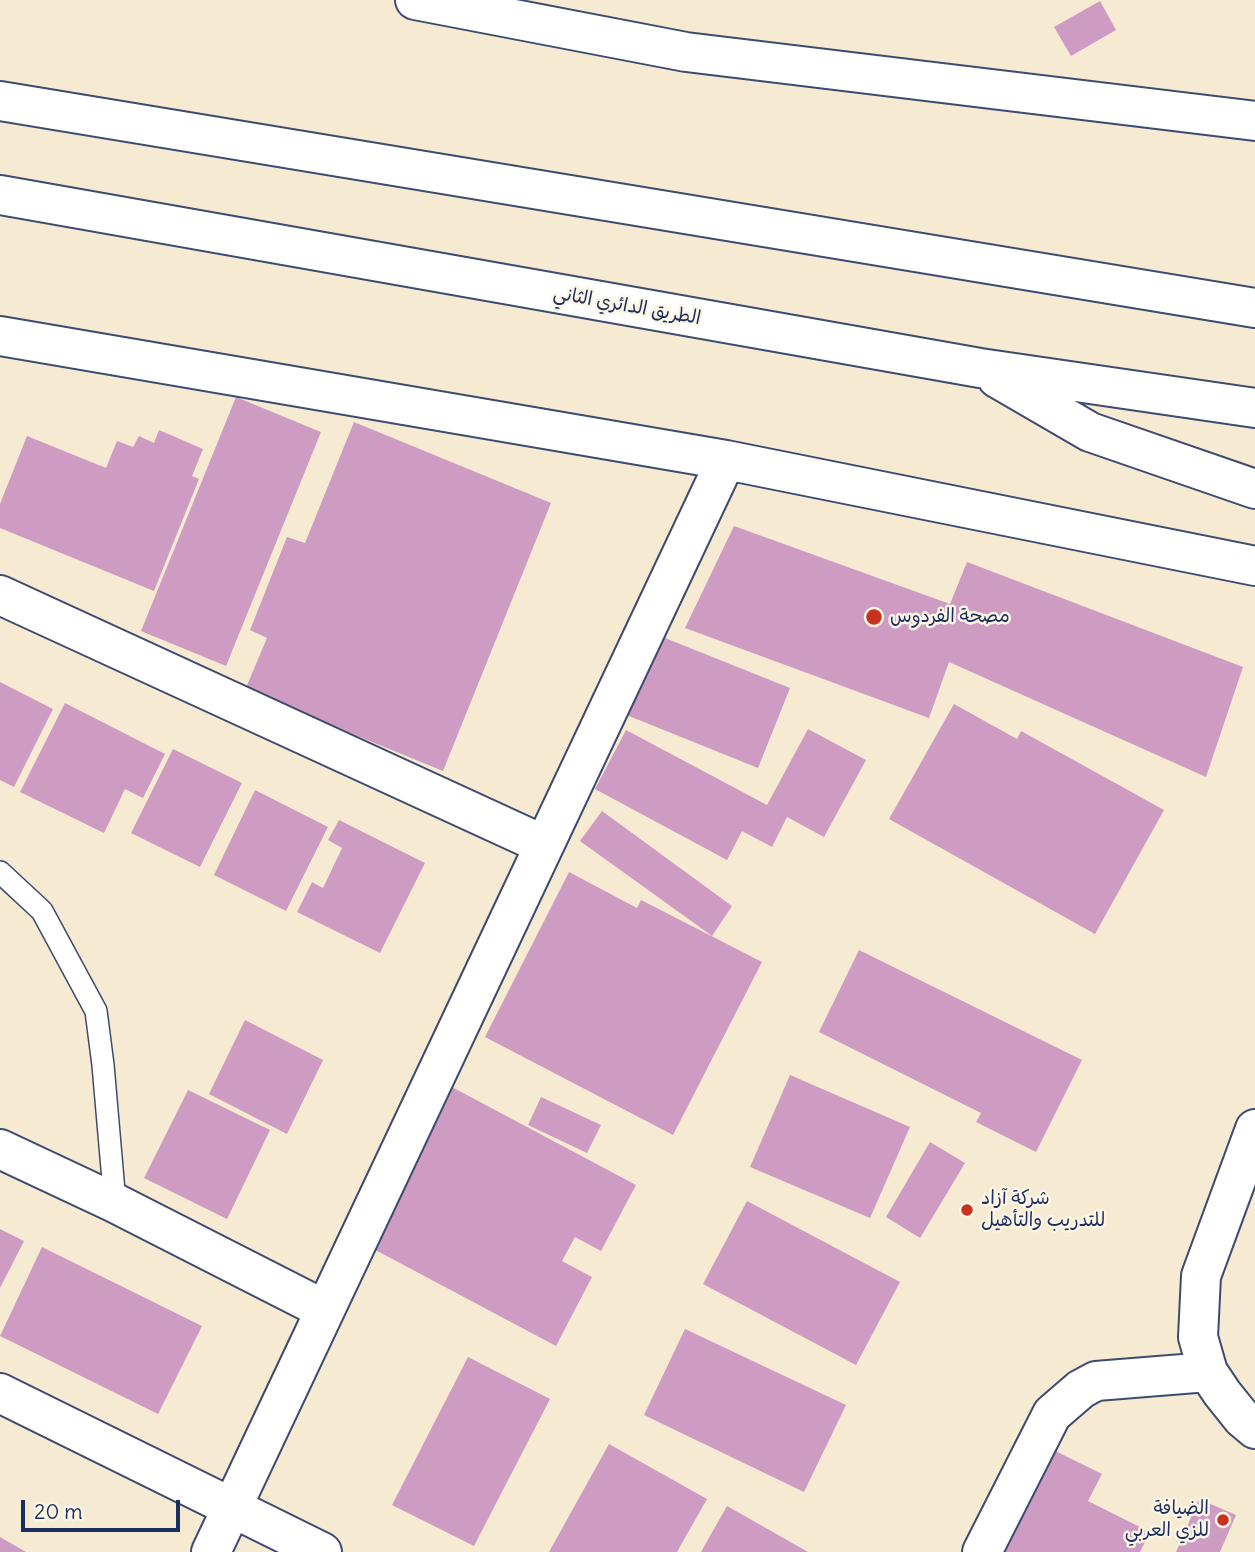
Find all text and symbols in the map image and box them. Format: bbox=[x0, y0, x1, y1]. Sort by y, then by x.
street label: الطريق الدائري الثاني bbox=[551, 282, 703, 330]
place label: مصحة الفردوس bbox=[890, 606, 1010, 628]
marker: مصحة الفردوس bbox=[864, 607, 884, 627]
place label: شركة آزاد للتدريب والتأهيل bbox=[981, 1188, 1105, 1232]
marker: شركة آزاد للتدريب والتأهيل bbox=[959, 1202, 975, 1218]
scale bar bbox=[24, 1486, 184, 1530]
text: 20 m bbox=[34, 1498, 83, 1525]
place label: الضيافة للزي العربي bbox=[1125, 1498, 1209, 1542]
marker: الضيافة للزي العربي bbox=[1215, 1512, 1231, 1528]

